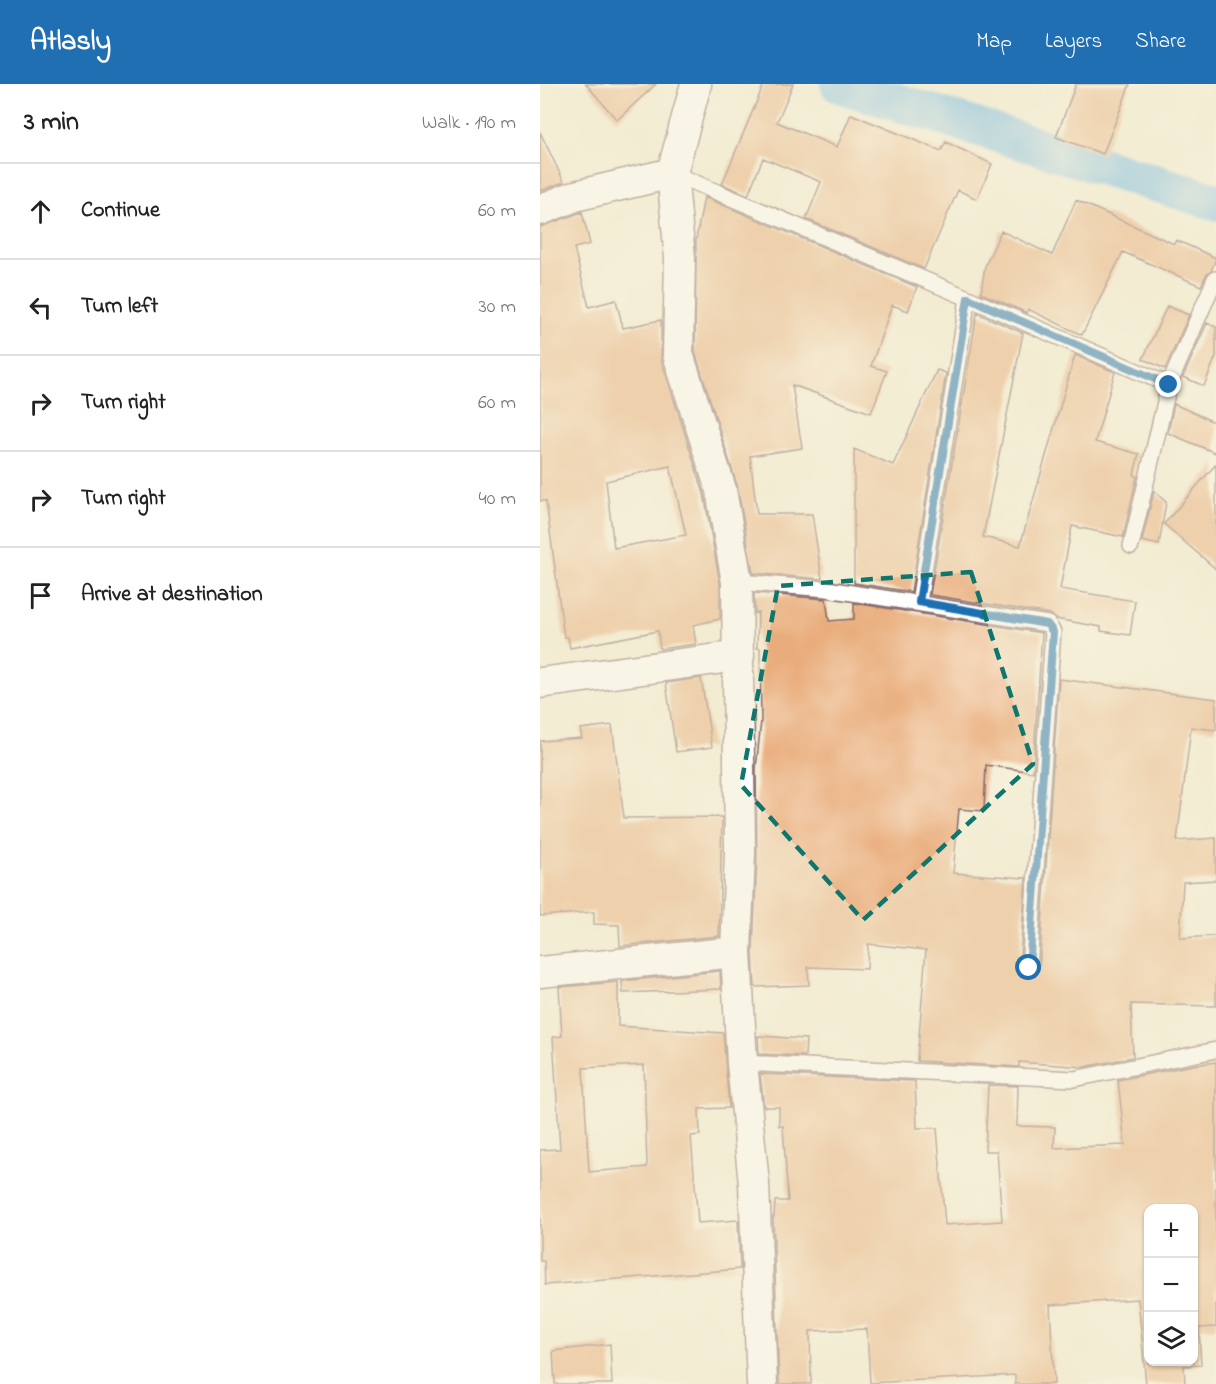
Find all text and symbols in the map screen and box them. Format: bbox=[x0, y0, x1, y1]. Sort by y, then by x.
text: Atlasly bbox=[30, 22, 111, 63]
text: Map bbox=[976, 27, 1012, 57]
text: Layers bbox=[1045, 27, 1102, 57]
text: Share bbox=[1135, 27, 1186, 57]
text: 3 min bbox=[24, 104, 79, 142]
text: Walk · 190 m bbox=[422, 109, 516, 138]
icon: ahead bbox=[24, 195, 57, 228]
text: Continue bbox=[81, 195, 160, 227]
text: 60 m bbox=[478, 197, 516, 226]
icon: left bbox=[24, 291, 57, 324]
text: Turn left bbox=[81, 291, 158, 323]
text: 30 m bbox=[479, 293, 516, 322]
route end bbox=[1155, 371, 1181, 397]
icon: right bbox=[24, 387, 57, 420]
text: Turn right bbox=[81, 387, 166, 419]
text: 60 m bbox=[478, 389, 516, 418]
icon: right bbox=[24, 483, 57, 516]
text: Turn right bbox=[81, 483, 166, 515]
text: 40 m bbox=[479, 485, 516, 514]
icon: arrive bbox=[24, 579, 57, 612]
text: Arrive at destination bbox=[81, 579, 263, 611]
route start bbox=[1015, 954, 1041, 980]
map controls bbox=[1144, 1204, 1198, 1366]
button: + bbox=[1144, 1204, 1198, 1258]
button: − bbox=[1144, 1258, 1198, 1312]
button: layers bbox=[1144, 1312, 1198, 1366]

